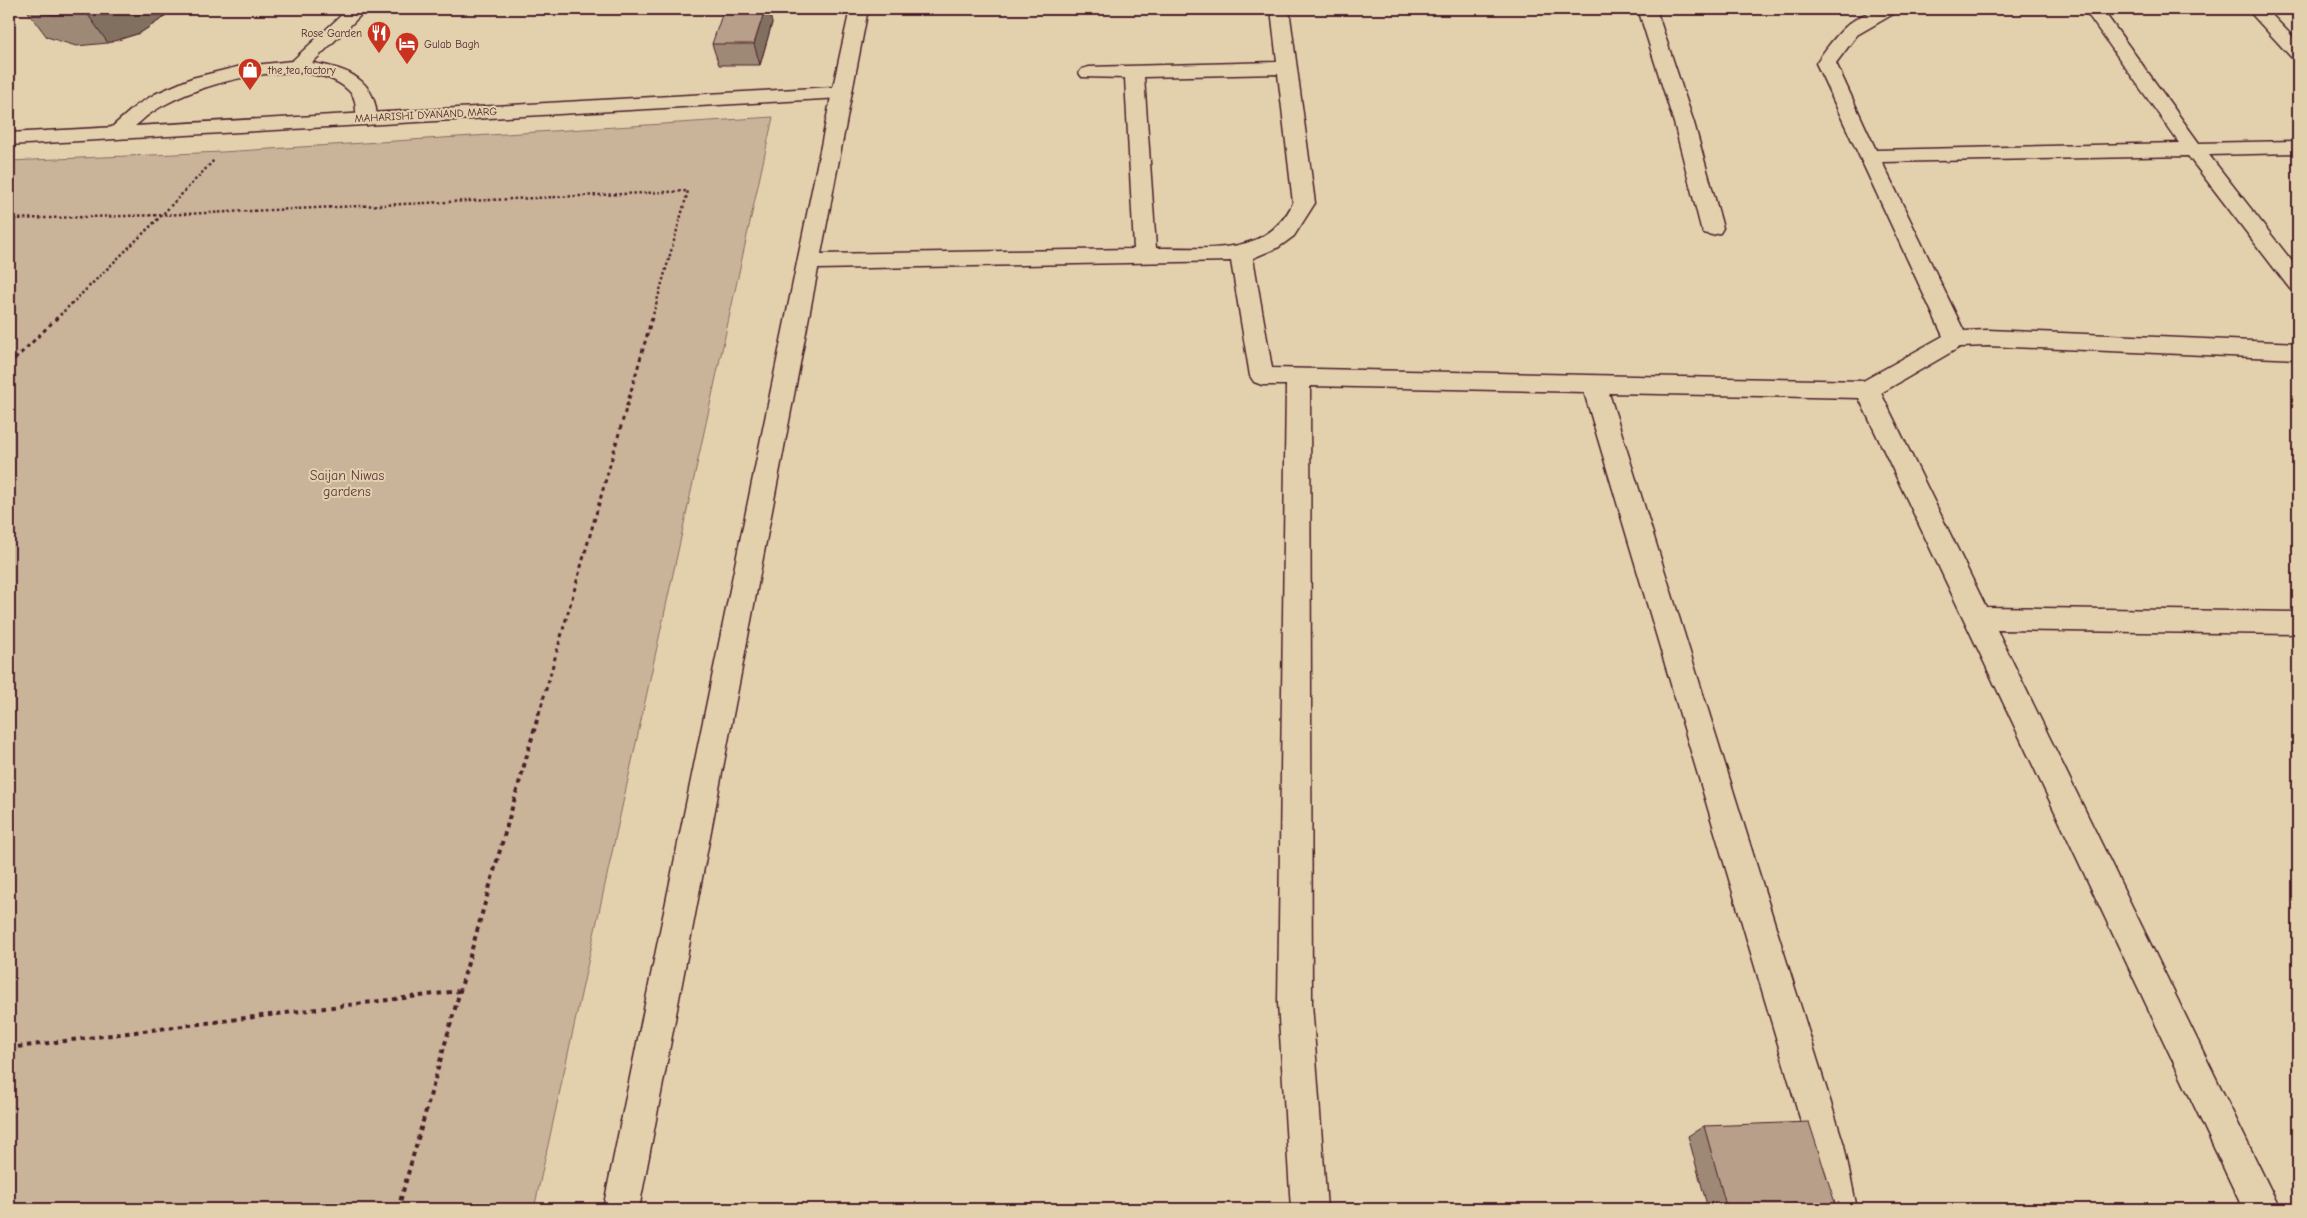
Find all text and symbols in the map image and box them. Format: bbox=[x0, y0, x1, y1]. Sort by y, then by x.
restaurant icon: Rose Garden bbox=[366, 20, 392, 54]
place label: Rose Garden bbox=[301, 27, 362, 40]
hotel icon: Gulab Bagh bbox=[394, 31, 420, 65]
place label: Gulab Bagh bbox=[424, 38, 479, 51]
shop icon: the tea factory bbox=[237, 57, 263, 91]
place label: the tea factory bbox=[267, 64, 336, 77]
street label: MAHARISHI DYANAND MARG bbox=[354, 105, 498, 125]
park label: Saijan Niwas gardens bbox=[310, 467, 384, 500]

